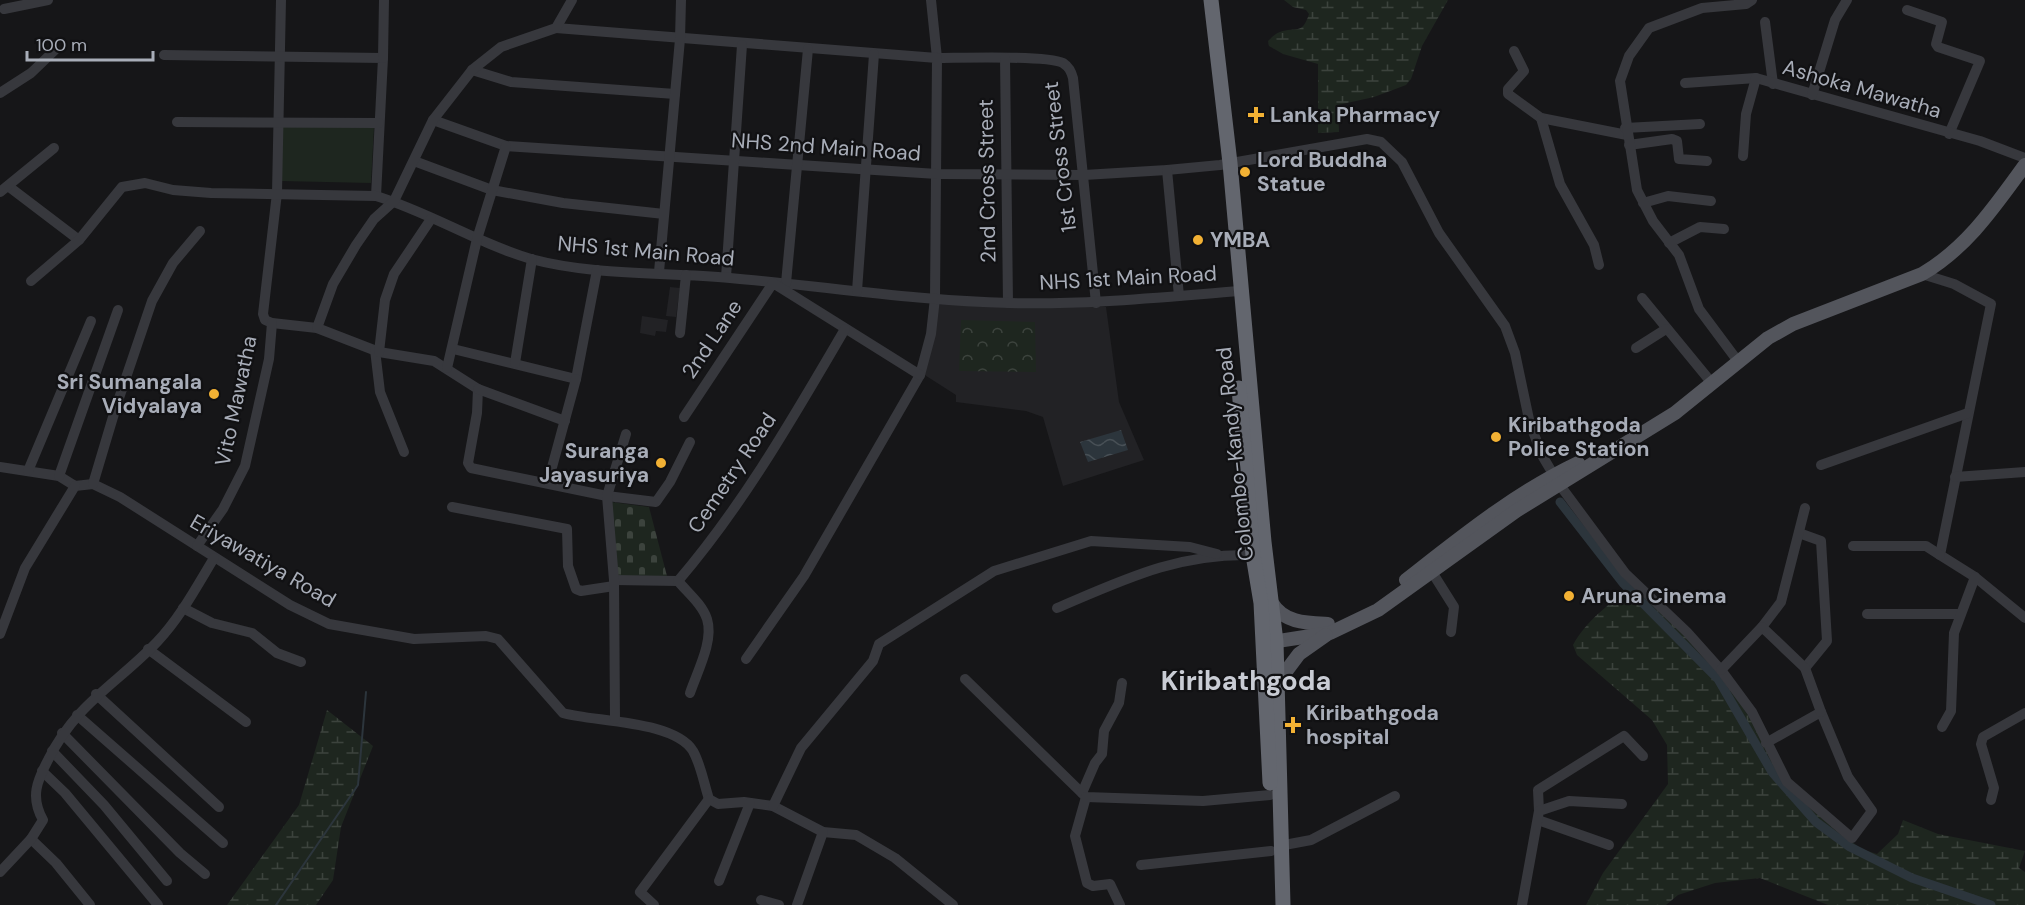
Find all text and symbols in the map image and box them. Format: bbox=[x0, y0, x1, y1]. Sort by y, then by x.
scale bar bbox=[27, 24, 153, 62]
text: 100 m bbox=[36, 33, 87, 57]
street label: Ashoka Mawatha bbox=[1779, 53, 1945, 125]
street label: 1st Cross Street bbox=[1037, 80, 1083, 234]
street label: 2nd Cross Street bbox=[972, 99, 1002, 263]
place label: Lanka Pharmacy bbox=[1270, 101, 1441, 129]
marker: Lanka Pharmacy bbox=[1247, 106, 1265, 124]
street label: NHS 2nd Main Road bbox=[730, 126, 922, 168]
place label: Lord Buddha Statue bbox=[1257, 146, 1387, 198]
marker: Lord Buddha Statue bbox=[1238, 165, 1252, 179]
place label: YMBA bbox=[1210, 226, 1270, 254]
street label: NHS 1st Main Road bbox=[556, 229, 736, 273]
marker: YMBA bbox=[1191, 233, 1205, 247]
street label: NHS 1st Main Road bbox=[1039, 259, 1217, 297]
street label: 2nd Lane bbox=[675, 294, 749, 384]
street label: Vito Mawatha bbox=[209, 333, 263, 469]
street label: Colombo-Kandy Road bbox=[1210, 346, 1260, 562]
place label: Sri Sumangala Vidyalaya bbox=[57, 368, 202, 420]
marker: Sri Sumangala Vidyalaya bbox=[207, 387, 221, 401]
street label: Cemetry Road bbox=[681, 407, 783, 539]
place label: Kiribathgoda Police Station bbox=[1508, 411, 1649, 463]
marker: Kiribathgoda Police Station bbox=[1489, 430, 1503, 444]
place label: Suranga Jayasuriya bbox=[539, 437, 649, 489]
marker: Suranga Jayasuriya bbox=[654, 456, 668, 470]
street label: Eriyawatiya Road bbox=[185, 508, 341, 614]
place label: Aruna Cinema bbox=[1581, 582, 1727, 610]
marker: Aruna Cinema bbox=[1562, 589, 1576, 603]
district label: Kiribathgoda bbox=[1161, 663, 1331, 698]
place label: Kiribathgoda hospital bbox=[1306, 699, 1439, 751]
marker: Kiribathgoda hospital bbox=[1284, 716, 1302, 734]

